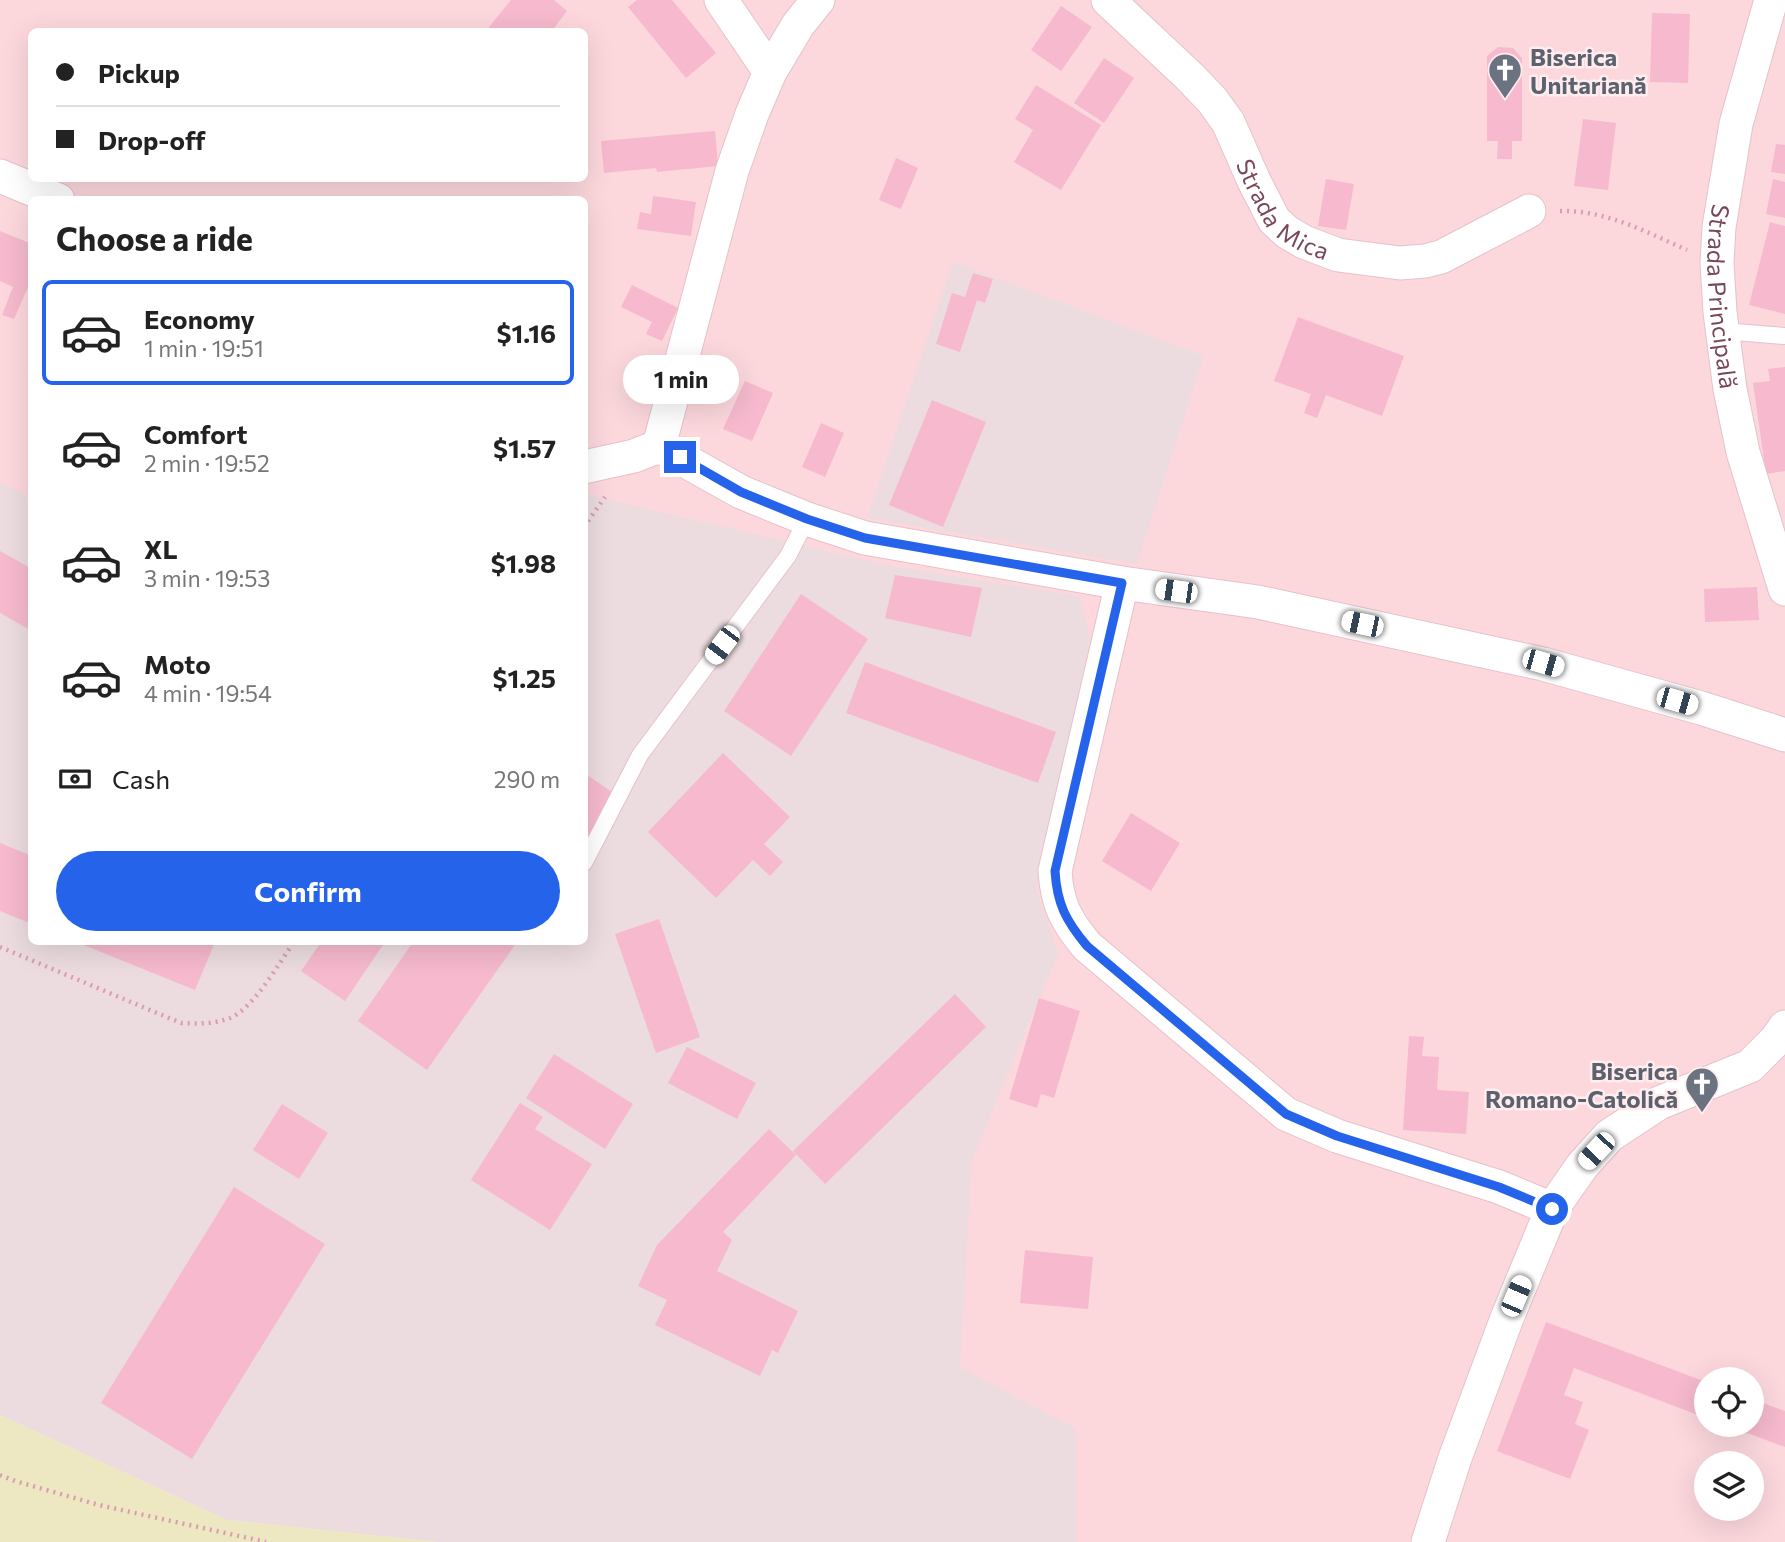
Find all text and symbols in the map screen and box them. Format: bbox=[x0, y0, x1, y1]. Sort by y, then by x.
place label: Biserica Unitariană bbox=[1530, 42, 1646, 99]
church icon: Biserica Unitariană bbox=[1486, 51, 1524, 100]
text: Pickup bbox=[98, 57, 180, 88]
text: Drop-off bbox=[98, 124, 205, 155]
street label: Strada Mica bbox=[1231, 154, 1333, 265]
street label: Strada Principală bbox=[1702, 202, 1744, 390]
text: Choose a ride bbox=[56, 218, 253, 258]
icon: car bbox=[60, 301, 123, 364]
text: Economy bbox=[144, 303, 255, 334]
text: $1.16 bbox=[497, 317, 556, 348]
text: 1 min · 19:51 bbox=[144, 334, 264, 362]
callout: 1 min bbox=[622, 356, 738, 405]
text: 1 min bbox=[654, 365, 708, 393]
icon: car bbox=[60, 416, 123, 479]
text: Comfort bbox=[144, 418, 247, 449]
text: $1.57 bbox=[493, 432, 556, 463]
route end bbox=[664, 441, 696, 473]
text: 2 min · 19:52 bbox=[144, 449, 270, 477]
icon: car bbox=[60, 531, 123, 594]
text: XL bbox=[144, 533, 178, 564]
text: $1.98 bbox=[491, 547, 556, 578]
text: 3 min · 19:53 bbox=[144, 564, 270, 592]
car bbox=[1154, 578, 1199, 604]
car bbox=[1340, 609, 1385, 639]
car bbox=[701, 622, 744, 668]
icon: car bbox=[60, 646, 123, 709]
car bbox=[1520, 647, 1567, 679]
text: Moto bbox=[144, 648, 211, 679]
text: $1.25 bbox=[492, 662, 556, 693]
text: 4 min · 19:54 bbox=[144, 679, 272, 707]
car bbox=[1654, 685, 1701, 717]
icon: cash bbox=[56, 760, 94, 798]
text: Cash bbox=[112, 763, 170, 794]
text: 290 m bbox=[494, 765, 560, 793]
button: Confirm bbox=[56, 851, 560, 931]
place label: Biserica Romano-Catolică bbox=[1485, 1056, 1678, 1113]
church icon: Biserica Romano-Catolică bbox=[1683, 1065, 1721, 1114]
car bbox=[1574, 1128, 1619, 1174]
route start bbox=[1536, 1193, 1568, 1225]
car bbox=[1499, 1273, 1534, 1319]
map controls bbox=[1694, 1367, 1764, 1521]
button: locate bbox=[1694, 1367, 1764, 1437]
button: layers bbox=[1694, 1451, 1764, 1521]

